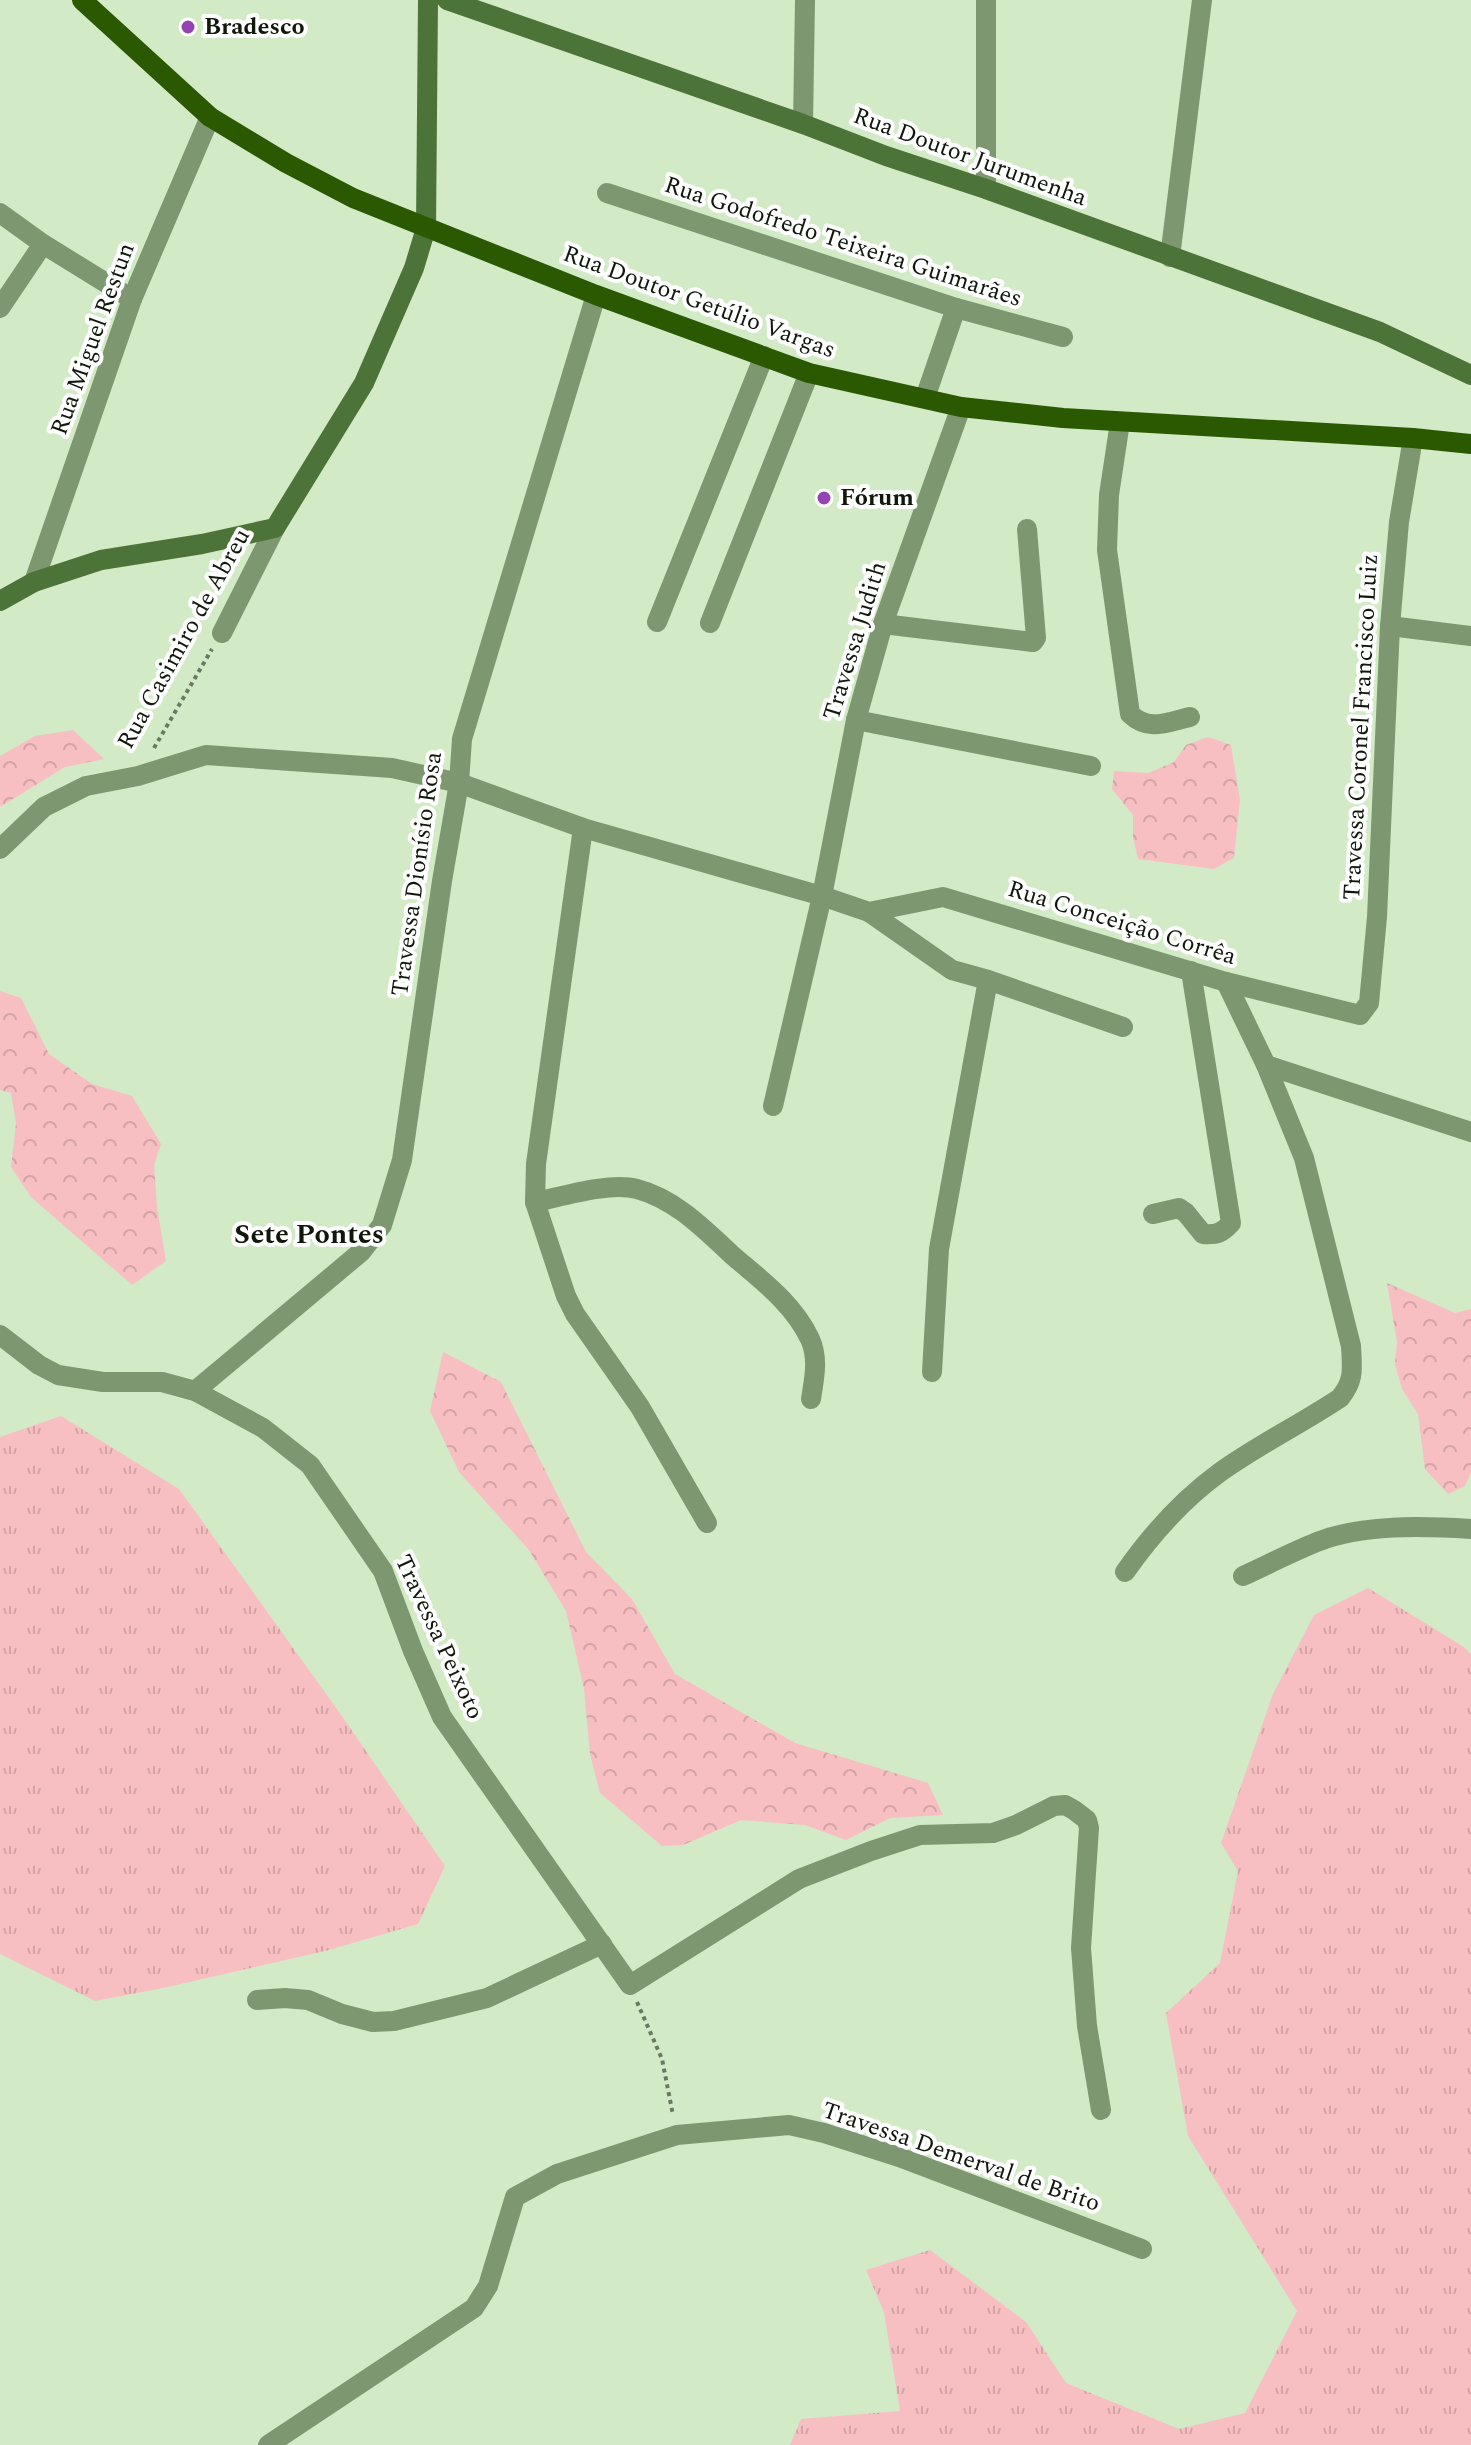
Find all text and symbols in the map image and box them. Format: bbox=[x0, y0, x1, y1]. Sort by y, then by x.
place label: Bradesco bbox=[204, 9, 305, 45]
marker: Bradesco bbox=[179, 18, 197, 36]
street label: Rua Doutor Jurumenha bbox=[848, 98, 1092, 216]
street label: Rua Godofredo Teixeira Guimarães bbox=[659, 167, 1027, 317]
street label: Rua Doutor Getúlio Vargas bbox=[558, 236, 840, 368]
street label: Rua Miguel Restun bbox=[41, 238, 145, 440]
place label: Fórum bbox=[840, 480, 914, 516]
marker: Fórum bbox=[815, 489, 833, 507]
street label: Rua Casimiro de Abreu bbox=[108, 522, 260, 756]
street label: Travessa Coronel Francisco Luiz bbox=[1334, 553, 1388, 901]
street label: Travessa Judith bbox=[814, 557, 896, 725]
street label: Travessa Dionísio Rosa bbox=[382, 749, 452, 999]
street label: Rua Conceição Corrêa bbox=[1003, 871, 1241, 975]
district label: Sete Pontes bbox=[234, 1213, 384, 1256]
street label: Travessa Peixoto bbox=[385, 1549, 493, 1725]
street label: Travessa Demerval de Brito bbox=[817, 2092, 1105, 2222]

